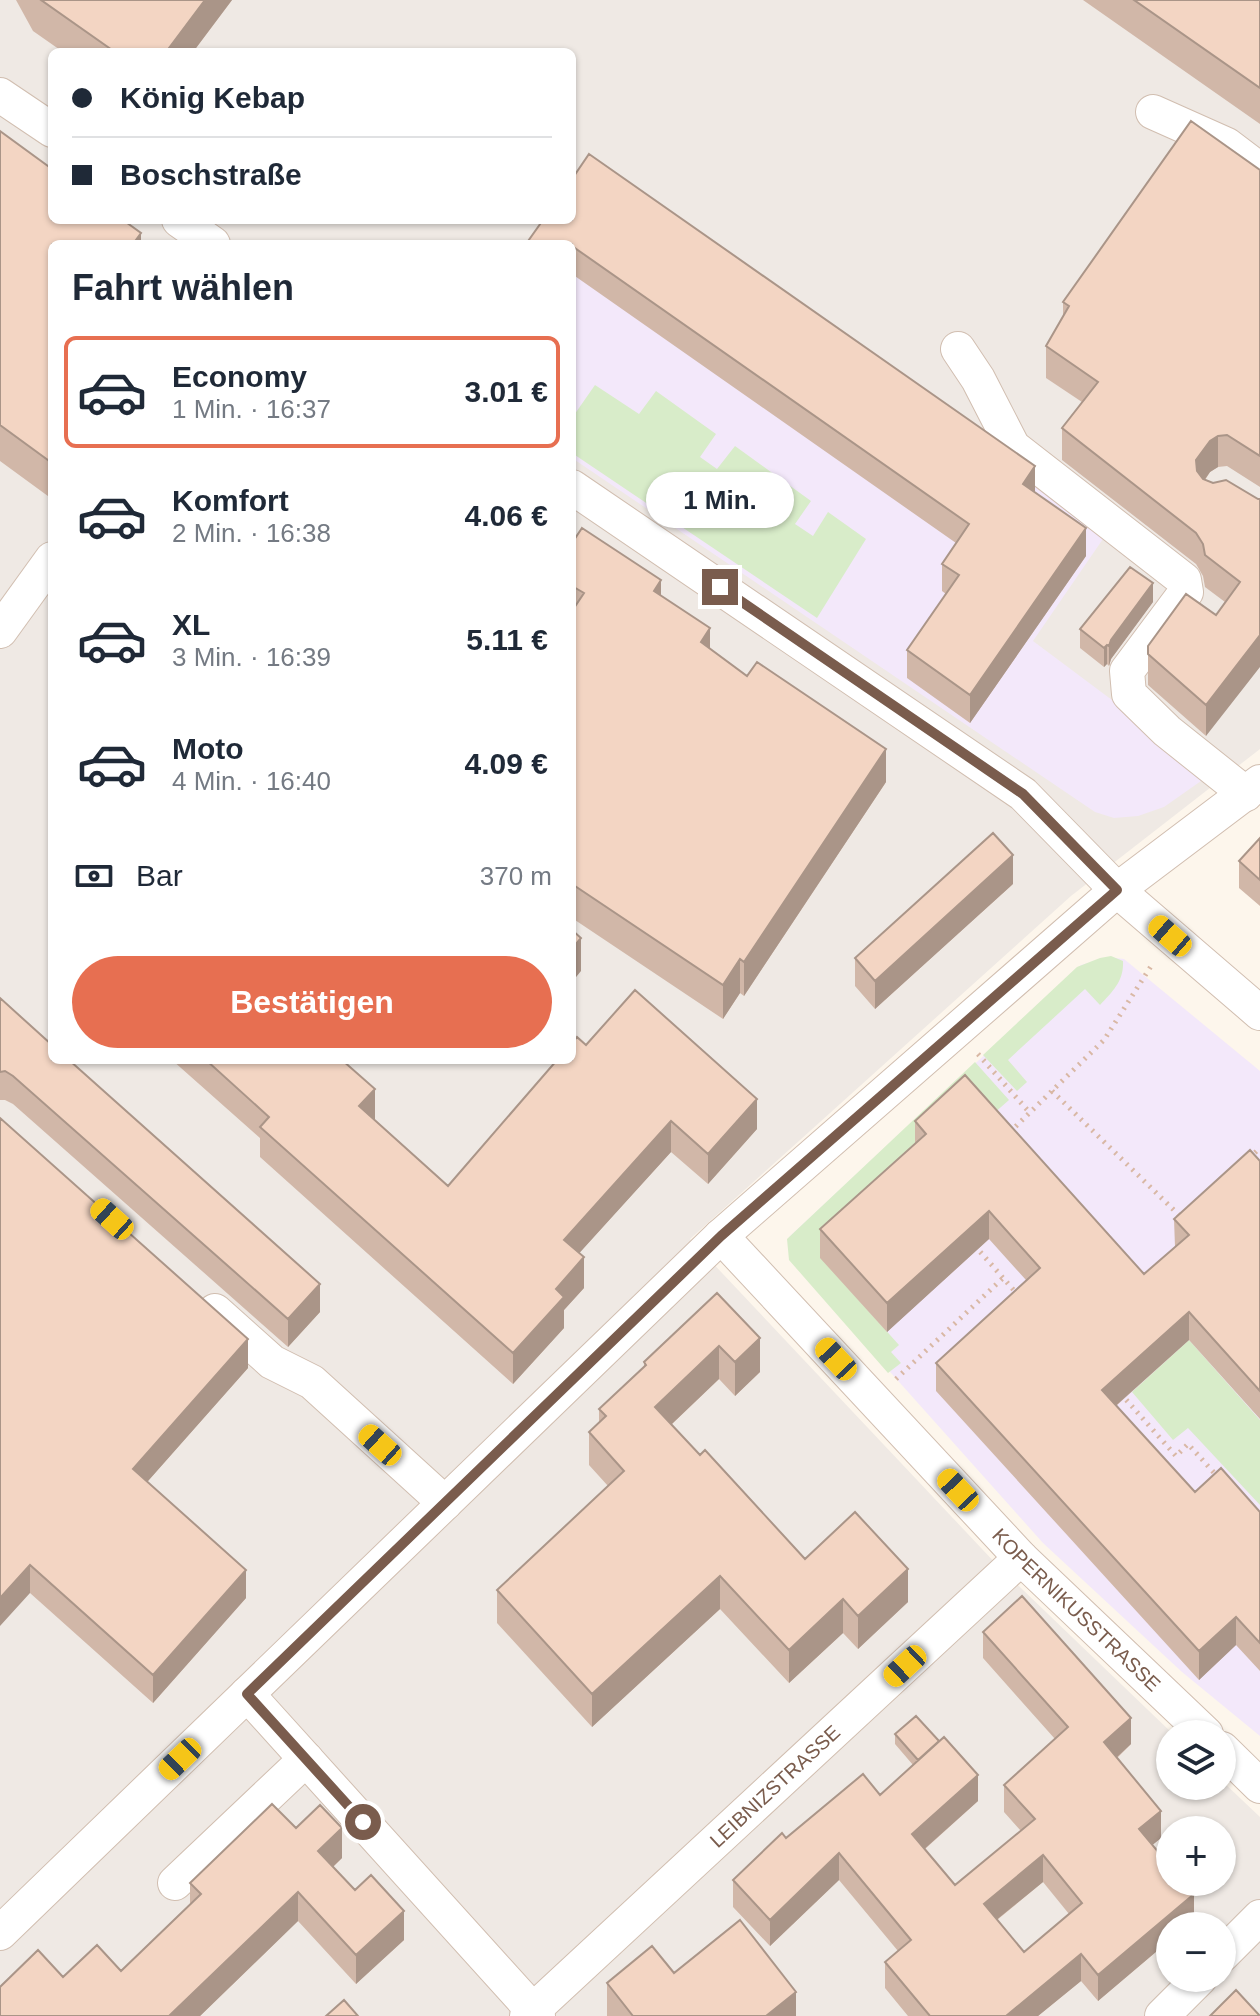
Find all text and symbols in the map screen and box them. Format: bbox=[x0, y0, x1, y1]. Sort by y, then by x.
text: König Kebap bbox=[120, 81, 305, 114]
text: Boschstraße bbox=[120, 158, 302, 191]
text: Fahrt wählen bbox=[72, 267, 294, 308]
icon: car bbox=[76, 356, 148, 428]
text: Economy bbox=[172, 360, 307, 393]
text: 3.01 € bbox=[465, 375, 548, 408]
text: 1 Min. · 16:37 bbox=[172, 394, 331, 424]
callout: 1 Min. bbox=[646, 471, 794, 527]
icon: car bbox=[76, 480, 148, 552]
text: Komfort bbox=[172, 484, 289, 517]
text: 1 Min. bbox=[683, 485, 757, 515]
text: 4.06 € bbox=[465, 499, 548, 532]
text: 2 Min. · 16:38 bbox=[172, 518, 331, 548]
route end bbox=[702, 569, 738, 605]
icon: car bbox=[76, 604, 148, 676]
text: XL bbox=[172, 608, 210, 641]
text: 5.11 € bbox=[466, 623, 548, 656]
text: 3 Min. · 16:39 bbox=[172, 642, 331, 672]
icon: car bbox=[76, 728, 148, 800]
text: Moto bbox=[172, 732, 244, 765]
text: 4.09 € bbox=[465, 747, 548, 780]
text: 4 Min. · 16:40 bbox=[172, 766, 331, 796]
icon: cash bbox=[72, 854, 116, 898]
text: Bar bbox=[136, 859, 183, 892]
text: 370 m bbox=[480, 861, 552, 891]
car bbox=[1144, 911, 1196, 961]
button: Bestätigen bbox=[72, 956, 552, 1048]
car bbox=[86, 1194, 138, 1244]
car bbox=[811, 1333, 861, 1385]
car bbox=[354, 1420, 406, 1470]
car bbox=[933, 1464, 983, 1516]
street label: KOPERNIKUSSTRASSE bbox=[988, 1524, 1165, 1696]
car bbox=[879, 1641, 931, 1691]
map controls bbox=[1156, 1720, 1236, 1992]
button: layers bbox=[1156, 1720, 1236, 1800]
street label: LEIBNIZSTRASSE bbox=[705, 1721, 844, 1852]
car bbox=[154, 1734, 206, 1784]
route start bbox=[345, 1804, 381, 1840]
button: + bbox=[1156, 1816, 1236, 1896]
button: − bbox=[1156, 1912, 1236, 1992]

